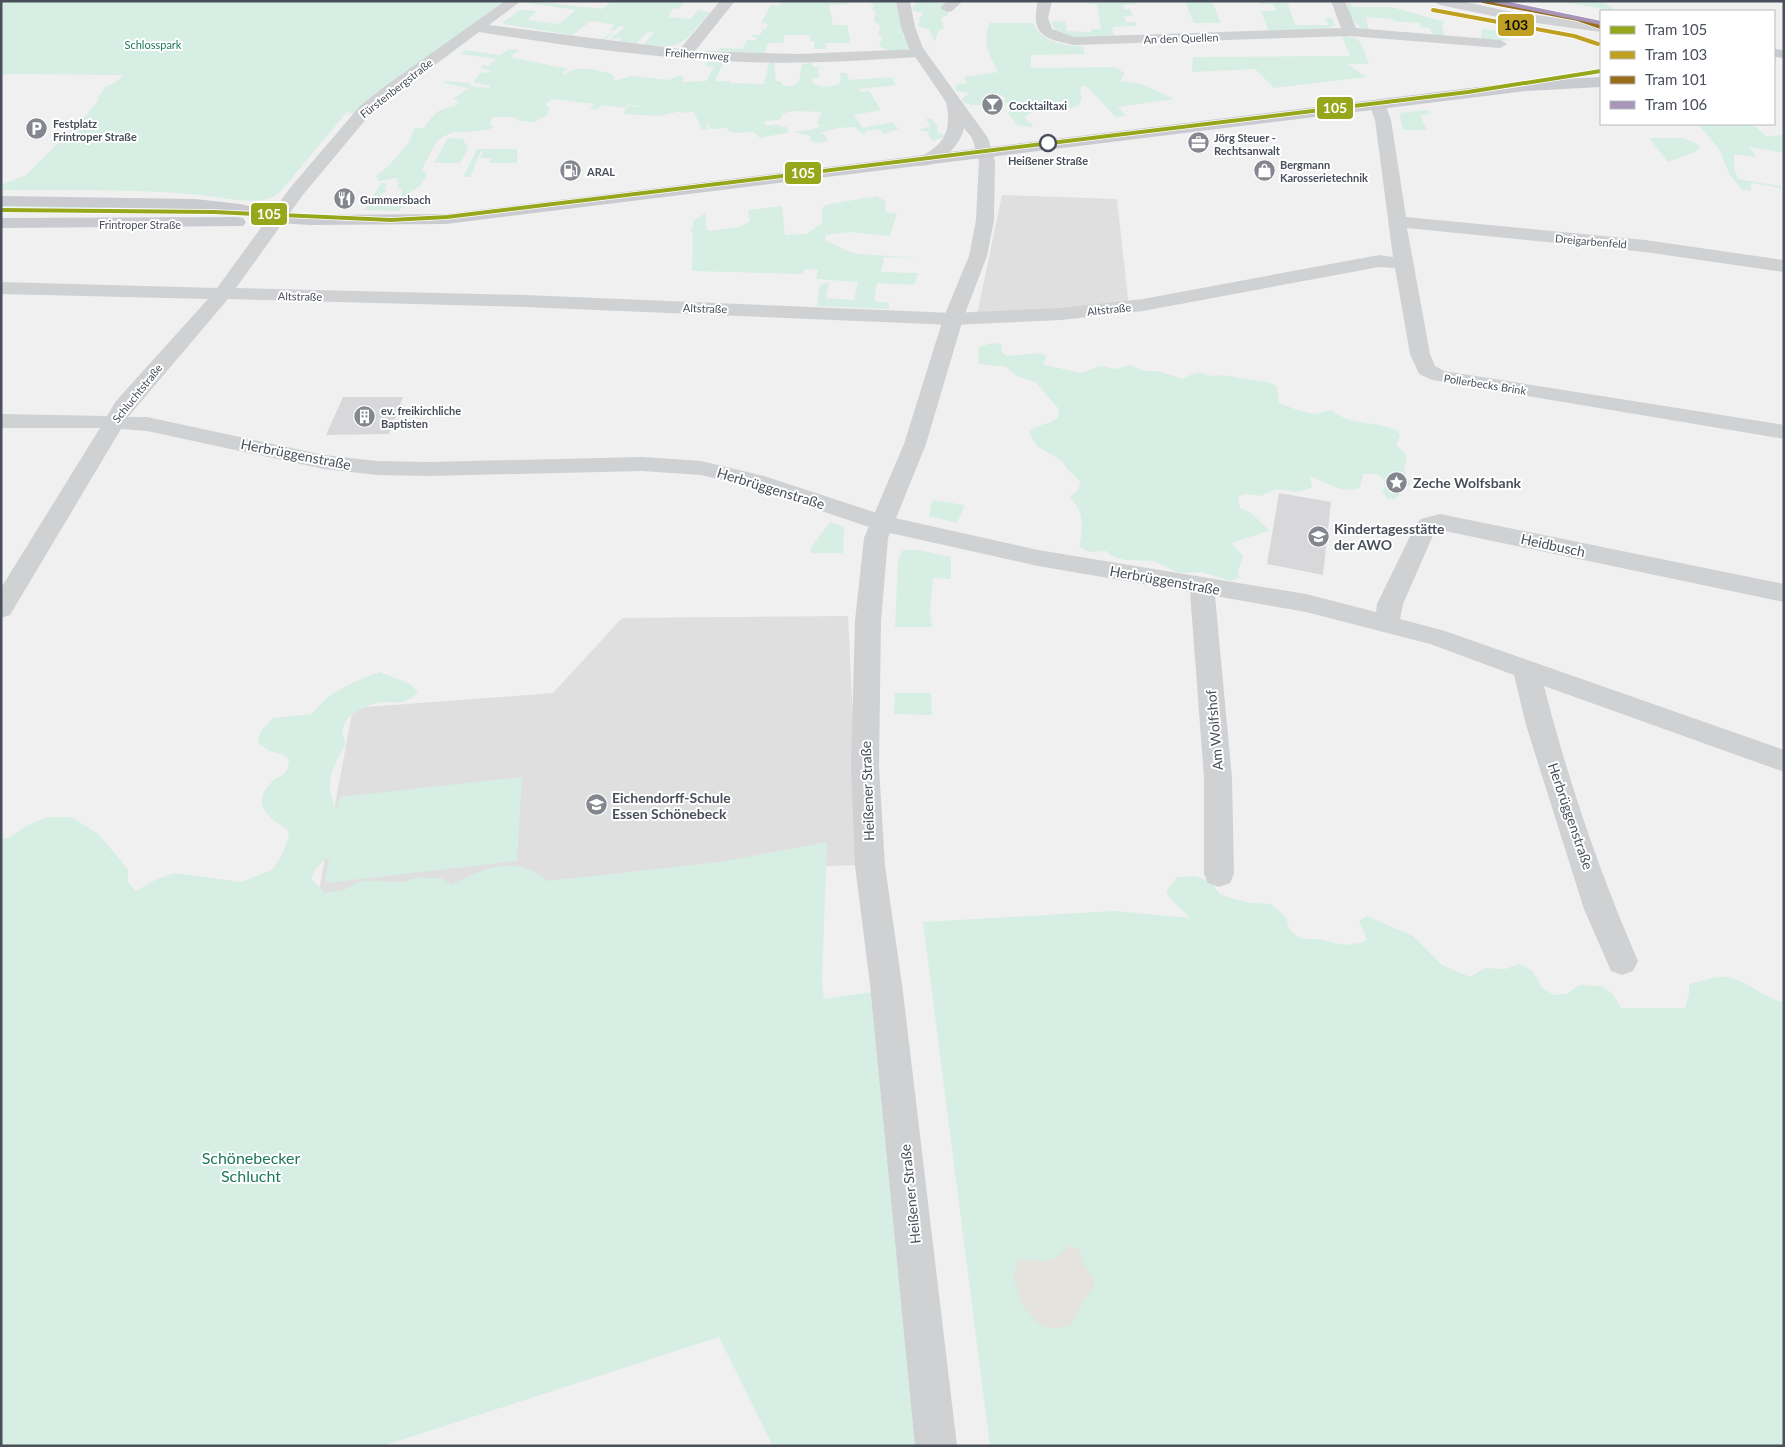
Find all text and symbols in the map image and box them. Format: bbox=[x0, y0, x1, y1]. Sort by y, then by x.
legend bbox=[1600, 10, 1775, 125]
line badge: 103 bbox=[1497, 13, 1535, 37]
text: 103 bbox=[1504, 16, 1528, 33]
text: Tram 105 bbox=[1645, 20, 1707, 38]
street label: An den Quellen bbox=[1143, 30, 1219, 46]
park label: Schlosspark bbox=[125, 38, 182, 51]
street label: Freiherrnweg bbox=[665, 45, 730, 63]
text: Tram 103 bbox=[1645, 45, 1707, 63]
street label: Fürstenbergstraße bbox=[357, 56, 435, 120]
text: Tram 101 bbox=[1645, 70, 1707, 88]
bar icon: Cocktailtaxi bbox=[981, 93, 1005, 117]
text: Tram 106 bbox=[1645, 95, 1708, 113]
line badge: 105 bbox=[1316, 96, 1354, 120]
place label: Cocktailtaxi bbox=[1009, 99, 1067, 112]
text: 105 bbox=[1323, 99, 1347, 116]
parking icon: Festplatz Frintroper Straße bbox=[25, 117, 49, 141]
place label: Festplatz Frintroper Straße bbox=[53, 117, 137, 143]
office icon: Jörg Steuer - Rechtsanwalt bbox=[1186, 131, 1210, 155]
place label: Jörg Steuer - Rechtsanwalt bbox=[1214, 131, 1281, 157]
marker: Heißener Straße bbox=[1039, 134, 1057, 152]
place label: Heißener Straße bbox=[1008, 154, 1088, 167]
shop icon: Bergmann Karosserietechnik bbox=[1252, 158, 1276, 182]
place label: Bergmann Karosserietechnik bbox=[1280, 158, 1368, 184]
fuel station icon: ARAL bbox=[559, 159, 583, 183]
line badge: 105 bbox=[784, 161, 822, 185]
text: 105 bbox=[791, 164, 815, 181]
place label: ARAL bbox=[586, 165, 615, 178]
restaurant icon: Gummersbach bbox=[332, 187, 356, 211]
place label: Gummersbach bbox=[360, 193, 431, 206]
line badge: 105 bbox=[250, 202, 288, 226]
text: 105 bbox=[257, 205, 281, 222]
street label: Frintroper Straße bbox=[99, 218, 181, 231]
street label: Dreigarbenfeld bbox=[1555, 231, 1627, 251]
street label: Altstraße bbox=[278, 289, 322, 303]
street label: Altstraße bbox=[1086, 300, 1132, 318]
street label: Altstraße bbox=[683, 301, 728, 315]
street label: Schluchtstraße bbox=[109, 361, 165, 425]
street label: Pollerbecks Brink bbox=[1443, 371, 1528, 397]
building icon: ev. freikirchliche Baptisten bbox=[353, 404, 377, 428]
place label: ev. freikirchliche Baptisten bbox=[381, 404, 461, 430]
street label: Herbrüggenstraße bbox=[239, 435, 353, 473]
street label: Herbrüggenstraße bbox=[715, 464, 827, 512]
place icon: Zeche Wolfsbank bbox=[1385, 470, 1409, 494]
place label: Zeche Wolfsbank bbox=[1413, 474, 1522, 491]
place label: Kindertagesstätte der AWO bbox=[1334, 520, 1445, 553]
school or university icon: Kindertagesstätte der AWO bbox=[1306, 524, 1330, 548]
street label: Heidbusch bbox=[1519, 530, 1587, 560]
street label: Herbrüggenstraße bbox=[1108, 562, 1222, 598]
street label: Am Wolfshof bbox=[1202, 689, 1226, 771]
street label: Heißener Straße bbox=[857, 741, 877, 841]
street label: Herbrüggenstraße bbox=[1545, 760, 1597, 872]
place label: Eichendorff-Schule Essen Schönebeck bbox=[612, 789, 731, 822]
school or university icon: Eichendorff-Schule Essen Schönebeck bbox=[584, 793, 608, 817]
street label: Heißener Straße bbox=[896, 1143, 924, 1245]
park label: Schönebecker Schlucht bbox=[202, 1148, 300, 1185]

